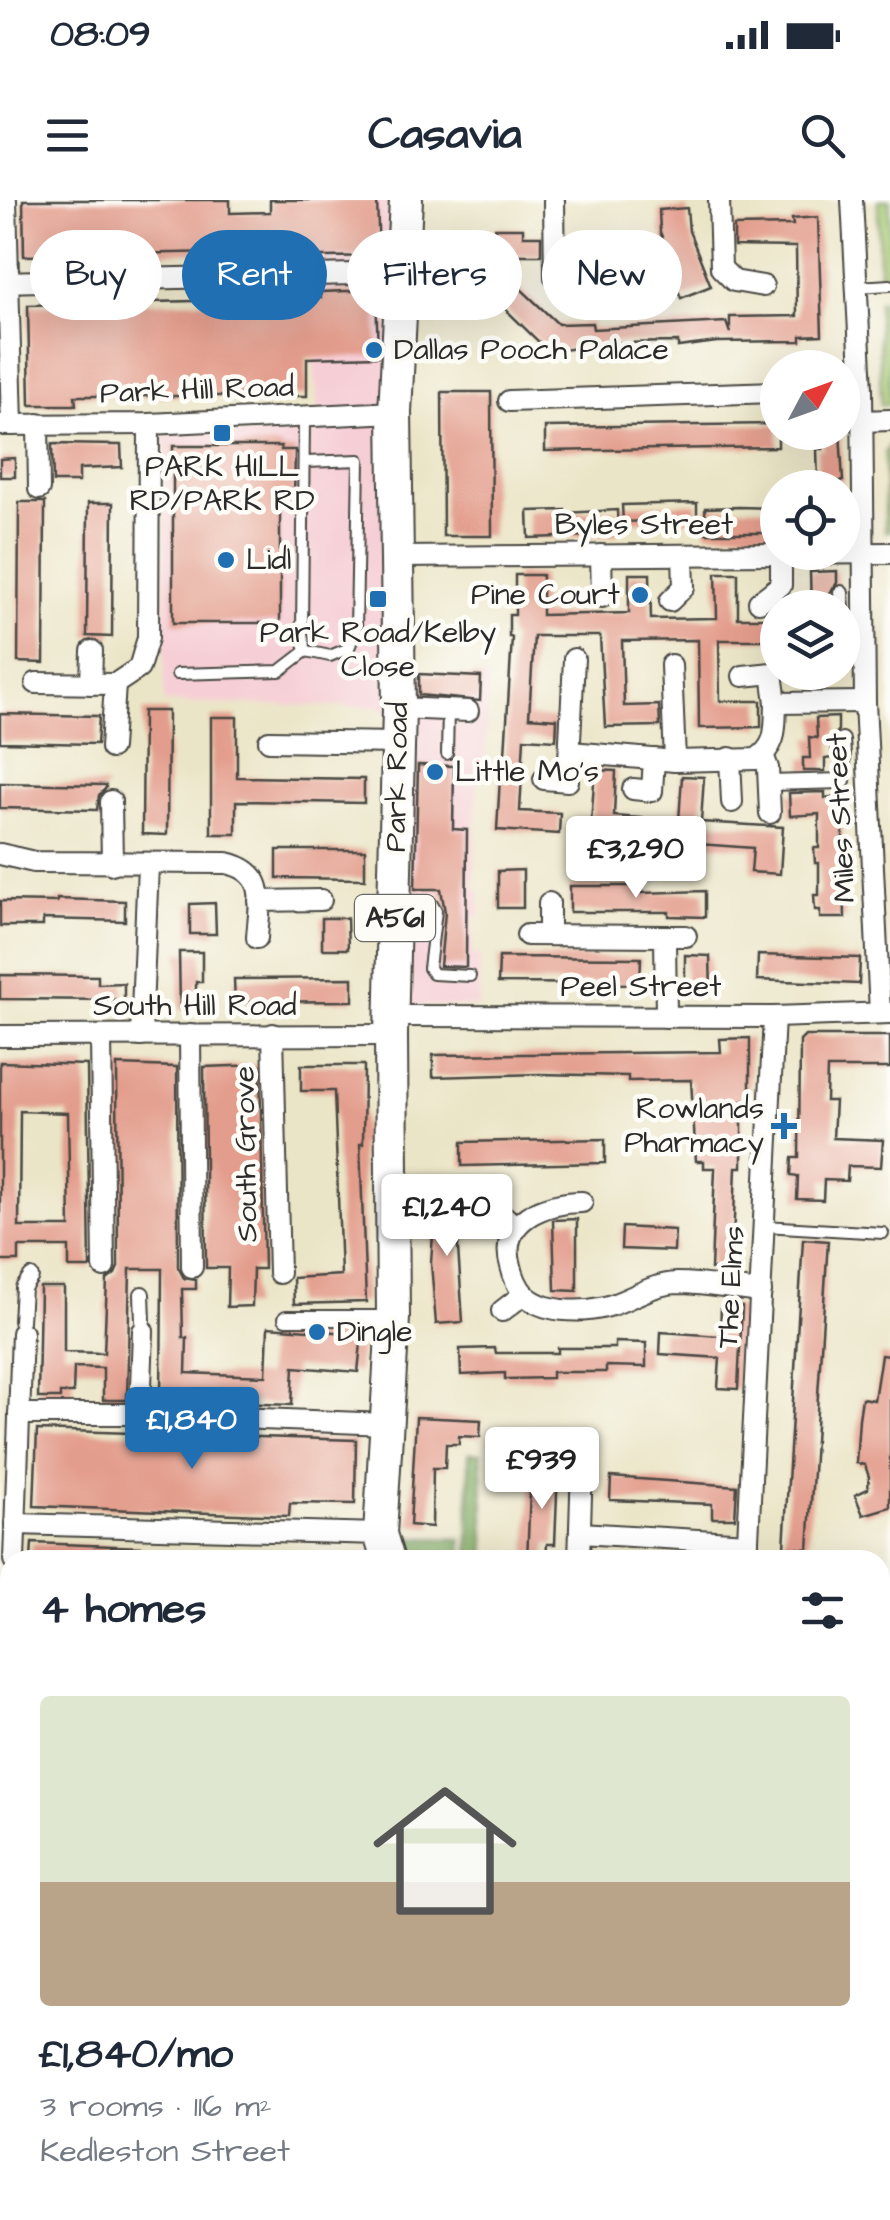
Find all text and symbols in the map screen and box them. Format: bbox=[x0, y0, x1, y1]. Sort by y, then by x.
text: 08:09 bbox=[50, 9, 151, 61]
text: Casavia bbox=[368, 104, 522, 166]
icon: menu bbox=[40, 108, 95, 163]
icon: search bbox=[795, 108, 850, 163]
chip: Buy bbox=[30, 230, 162, 320]
chip: Rent bbox=[182, 230, 327, 320]
chip: Filters bbox=[347, 230, 522, 320]
chip: New bbox=[542, 230, 682, 320]
place label: Dallas Pooch Palace bbox=[394, 329, 669, 371]
marker: Dallas Pooch Palace bbox=[363, 339, 385, 361]
north arrow bbox=[760, 350, 860, 450]
map controls bbox=[760, 350, 860, 690]
street label: Park Hill Road bbox=[99, 366, 295, 414]
marker: PARK HILL RD/PARK RD bbox=[211, 422, 233, 444]
place label: PARK HILL RD/PARK RD bbox=[129, 446, 315, 522]
button: locate bbox=[760, 470, 860, 570]
street label: Byles Street bbox=[555, 504, 733, 547]
place label: Lidl bbox=[246, 539, 291, 581]
marker: Lidl bbox=[215, 549, 237, 571]
place label: Pine Court bbox=[471, 574, 620, 616]
marker: Pine Court bbox=[629, 584, 651, 606]
marker: Park Road/Kelby Close bbox=[367, 588, 389, 610]
button: layers bbox=[760, 590, 860, 690]
place label: Park Road/Kelby Close bbox=[260, 612, 496, 688]
street label: Park Road bbox=[375, 701, 419, 853]
street label: Miles Street bbox=[816, 732, 866, 904]
place label: Little Mo's bbox=[455, 751, 599, 793]
marker: Little Mo's bbox=[424, 761, 446, 783]
pin: £3,290 bbox=[555, 816, 717, 901]
text: £3,290 bbox=[588, 826, 684, 871]
road number: A561 bbox=[355, 895, 435, 941]
street label: Peel Street bbox=[561, 966, 721, 1008]
street label: South Hill Road bbox=[93, 985, 297, 1027]
street label: South Grove bbox=[223, 1065, 269, 1243]
place label: Rowlands Pharmacy bbox=[624, 1088, 764, 1165]
marker: Rowlands Pharmacy bbox=[773, 1115, 795, 1137]
pin: £1,240 bbox=[366, 1174, 528, 1259]
text: £1,240 bbox=[403, 1184, 491, 1229]
street label: The Elms bbox=[707, 1225, 755, 1349]
place label: Dingle bbox=[337, 1311, 412, 1354]
marker: Dingle bbox=[306, 1321, 328, 1343]
pin: £1,840 bbox=[111, 1387, 273, 1472]
text: £1,840 bbox=[147, 1397, 237, 1442]
pin: £939 bbox=[483, 1427, 601, 1512]
text: £939 bbox=[507, 1437, 577, 1482]
text: 4 homes bbox=[40, 1581, 206, 1639]
icon: filters bbox=[795, 1583, 850, 1638]
icon: home bbox=[355, 1761, 535, 1941]
text: £1,840/mo bbox=[40, 2026, 233, 2084]
text: 3 rooms · 116 m² bbox=[40, 2084, 272, 2129]
text: Kedleston Street bbox=[40, 2129, 290, 2174]

